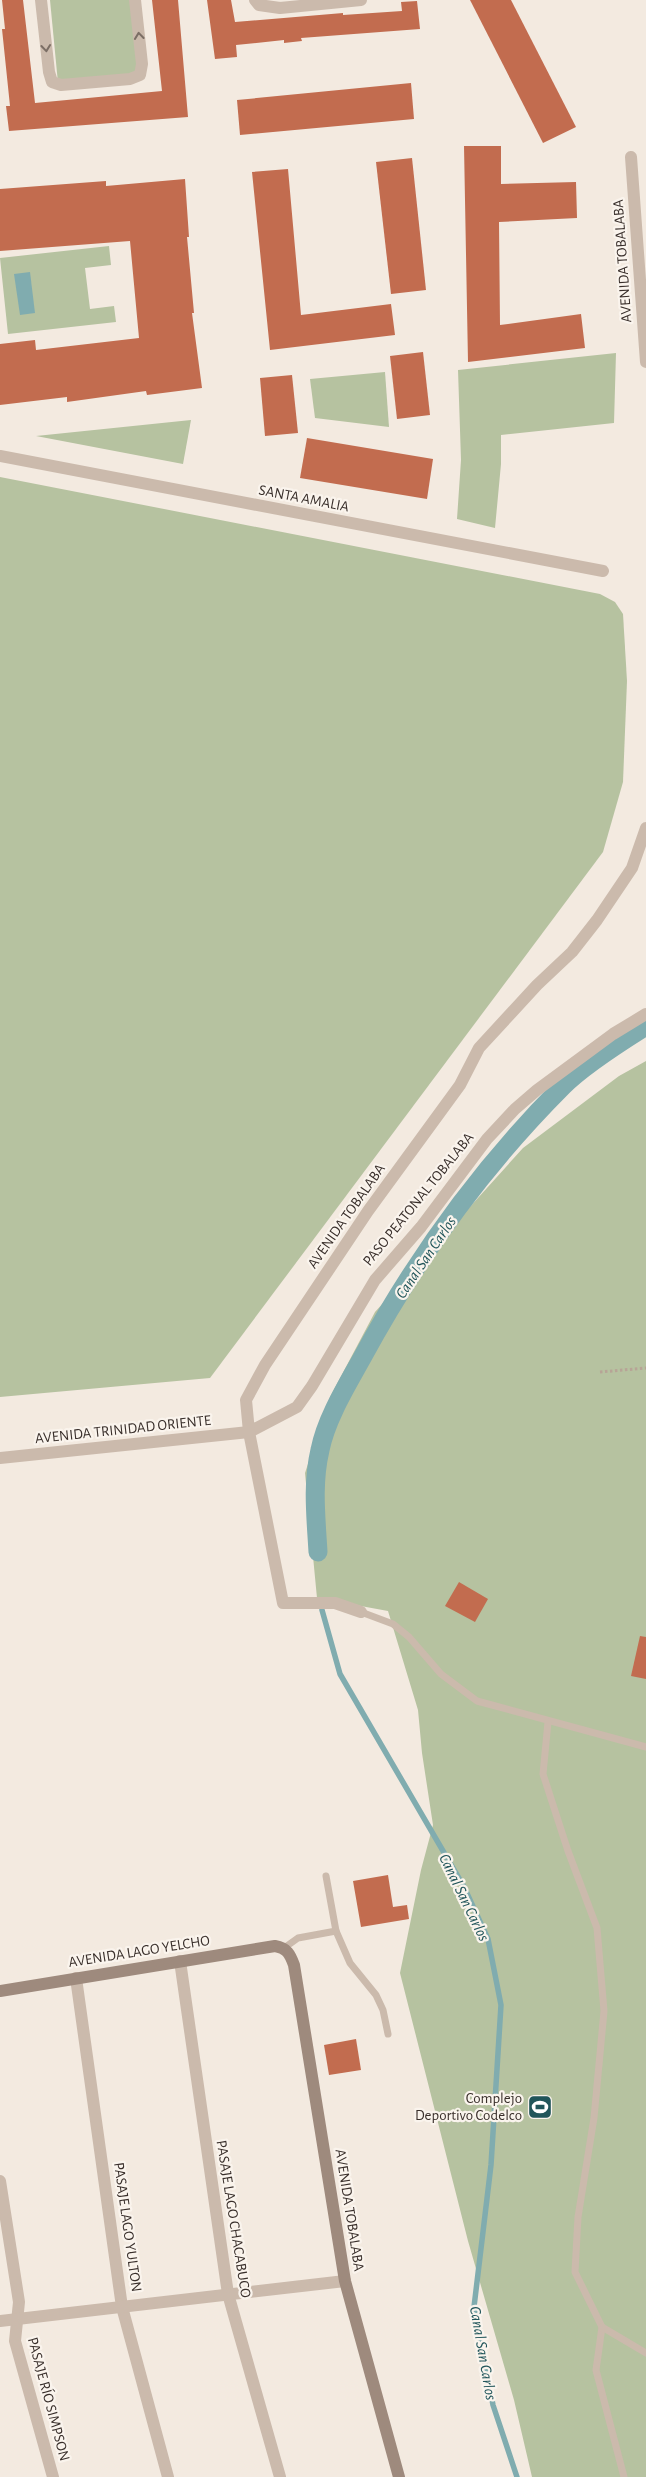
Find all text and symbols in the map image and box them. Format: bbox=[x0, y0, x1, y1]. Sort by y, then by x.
one-way arrow bbox=[134, 32, 145, 40]
one-way arrow bbox=[41, 45, 52, 53]
street label: AVENIDA TOBALABA bbox=[611, 198, 634, 323]
street label: SANTA AMALIA bbox=[258, 482, 351, 515]
street label: PASO PEATONAL TOBALABA bbox=[360, 1130, 477, 1269]
street label: AVENIDA TOBALABA bbox=[305, 1161, 388, 1271]
water label: Canal San Carlos bbox=[393, 1214, 459, 1301]
street label: AVENIDA TRINIDAD ORIENTE bbox=[34, 1413, 212, 1446]
water label: Canal San Carlos bbox=[436, 1851, 492, 1944]
street label: AVENIDA LAGO YELCHO bbox=[67, 1933, 211, 1970]
place label: Complejo Deportivo Codelco bbox=[415, 2091, 522, 2123]
sports icon: Complejo Deportivo Codelco bbox=[527, 2094, 553, 2120]
street label: PASAJE LAGO CHACABUCO bbox=[214, 2139, 253, 2299]
street label: AVENIDA TOBALABA bbox=[332, 2148, 367, 2273]
street label: PASAJE LAGO YULTON bbox=[111, 2161, 144, 2293]
water label: Canal San Carlos bbox=[467, 2305, 499, 2401]
street label: PASAJE RÍO SIMPSON bbox=[25, 2335, 74, 2463]

